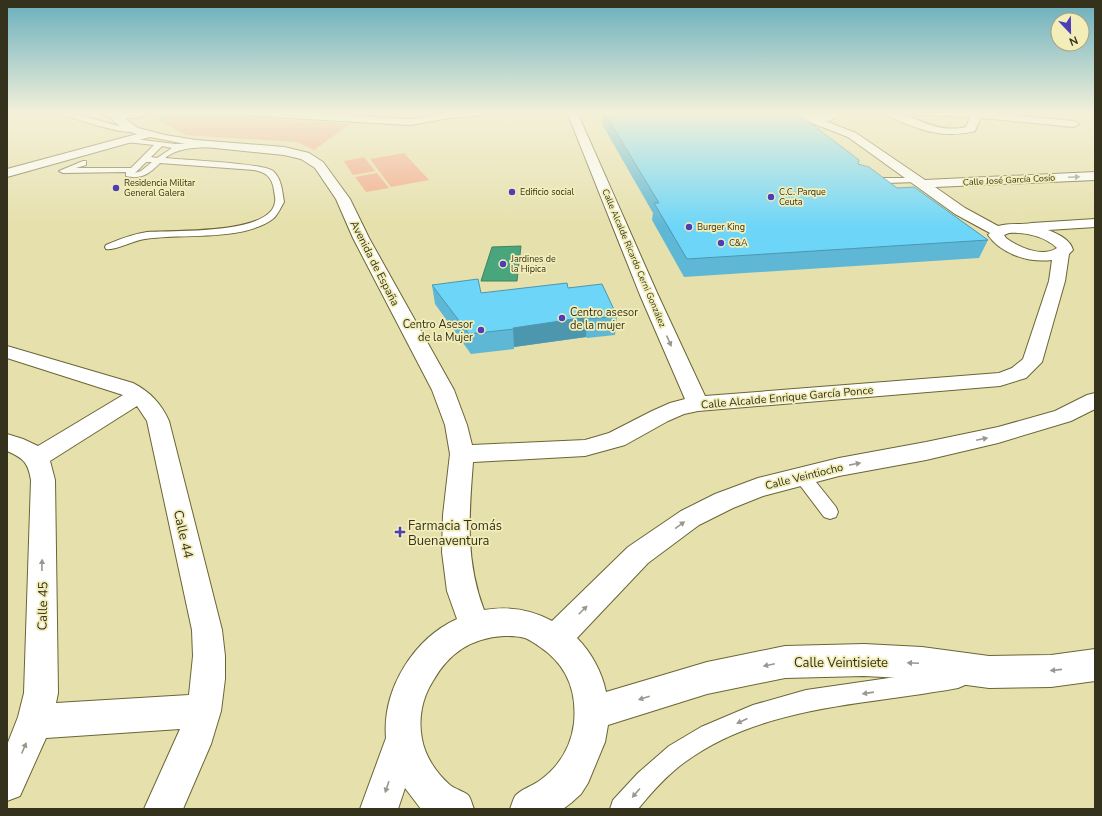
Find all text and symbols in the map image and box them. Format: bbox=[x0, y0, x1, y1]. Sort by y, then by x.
north arrow bbox=[1050, 12, 1090, 52]
text: N bbox=[1067, 32, 1080, 49]
street label: Calle José García Cosío bbox=[963, 172, 1055, 188]
one-way arrow bbox=[1068, 173, 1080, 180]
place label: Residencia Militar General Galera bbox=[124, 177, 196, 199]
marker: Residencia Militar General Galera bbox=[111, 183, 121, 193]
place label: Edificio social bbox=[520, 186, 575, 198]
place label: C.C. Parque Ceuta bbox=[779, 186, 826, 208]
marker: Edificio social bbox=[507, 187, 517, 197]
street label: Calle Alcalde Ricardo Cerni González bbox=[599, 187, 669, 329]
marker: C.C. Parque Ceuta bbox=[766, 192, 776, 202]
street label: Avenida de España bbox=[347, 218, 403, 309]
place label: Burger King bbox=[697, 221, 745, 233]
marker: Burger King bbox=[684, 222, 694, 232]
place label: C&A bbox=[729, 237, 748, 249]
marker: C&A bbox=[716, 238, 726, 248]
place label: Jardines de la Hipica bbox=[510, 253, 556, 275]
marker: Jardines de la Hipica bbox=[498, 259, 508, 269]
place label: Centro asesor de la mujer bbox=[570, 305, 638, 333]
marker: Centro asesor de la mujer bbox=[557, 313, 567, 323]
place label: Centro Asesor de la Mujer bbox=[403, 317, 473, 345]
marker: Centro Asesor de la Mujer bbox=[476, 325, 486, 335]
one-way arrow bbox=[667, 335, 673, 347]
street label: Calle Alcalde Enrique García Ponce bbox=[700, 382, 874, 413]
one-way arrow bbox=[976, 435, 988, 441]
street label: Calle Veintiocho bbox=[764, 460, 845, 493]
one-way arrow bbox=[849, 461, 861, 467]
street label: Calle 44 bbox=[169, 508, 197, 560]
place label: Farmacia Tomás Buenaventura bbox=[408, 517, 502, 550]
one-way arrow bbox=[675, 521, 686, 529]
marker: Farmacia Tomás Buenaventura bbox=[395, 527, 405, 537]
one-way arrow bbox=[39, 558, 45, 571]
street label: Calle 45 bbox=[34, 581, 52, 631]
one-way arrow bbox=[578, 605, 588, 615]
street label: Calle Veintisiete bbox=[794, 654, 888, 672]
one-way arrow bbox=[907, 659, 919, 666]
one-way arrow bbox=[763, 663, 775, 669]
one-way arrow bbox=[1050, 667, 1062, 673]
one-way arrow bbox=[862, 690, 874, 696]
one-way arrow bbox=[637, 695, 649, 701]
one-way arrow bbox=[735, 718, 747, 724]
one-way arrow bbox=[21, 743, 27, 754]
one-way arrow bbox=[383, 781, 389, 793]
one-way arrow bbox=[632, 789, 641, 798]

